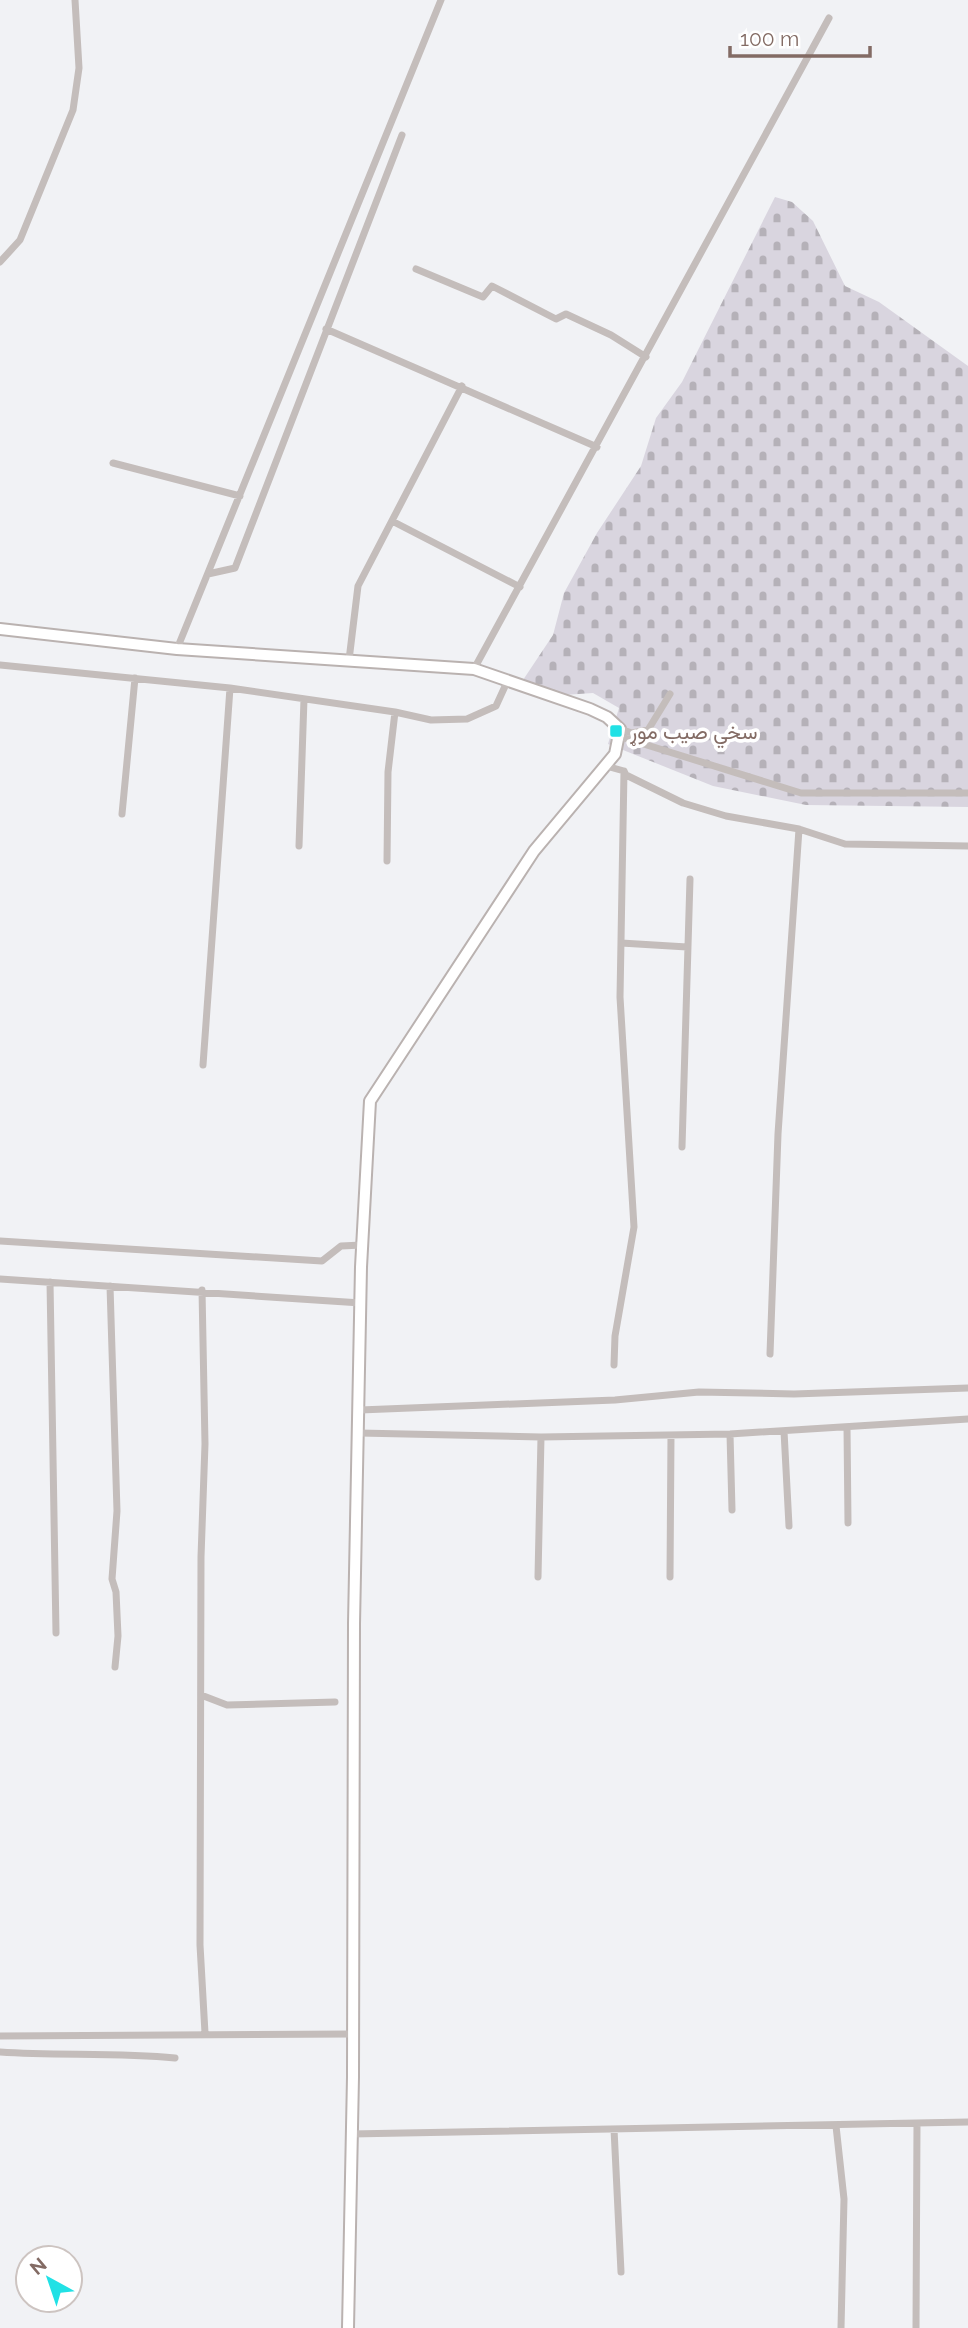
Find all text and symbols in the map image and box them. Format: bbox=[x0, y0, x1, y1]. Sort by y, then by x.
scale bar bbox=[730, 14, 870, 58]
text: 100 m bbox=[740, 26, 799, 51]
place label: سخي صیب موړ bbox=[629, 719, 758, 749]
marker: سخي صیب موړ bbox=[608, 723, 624, 739]
north arrow bbox=[14, 2244, 84, 2314]
text: N bbox=[25, 2253, 51, 2279]

